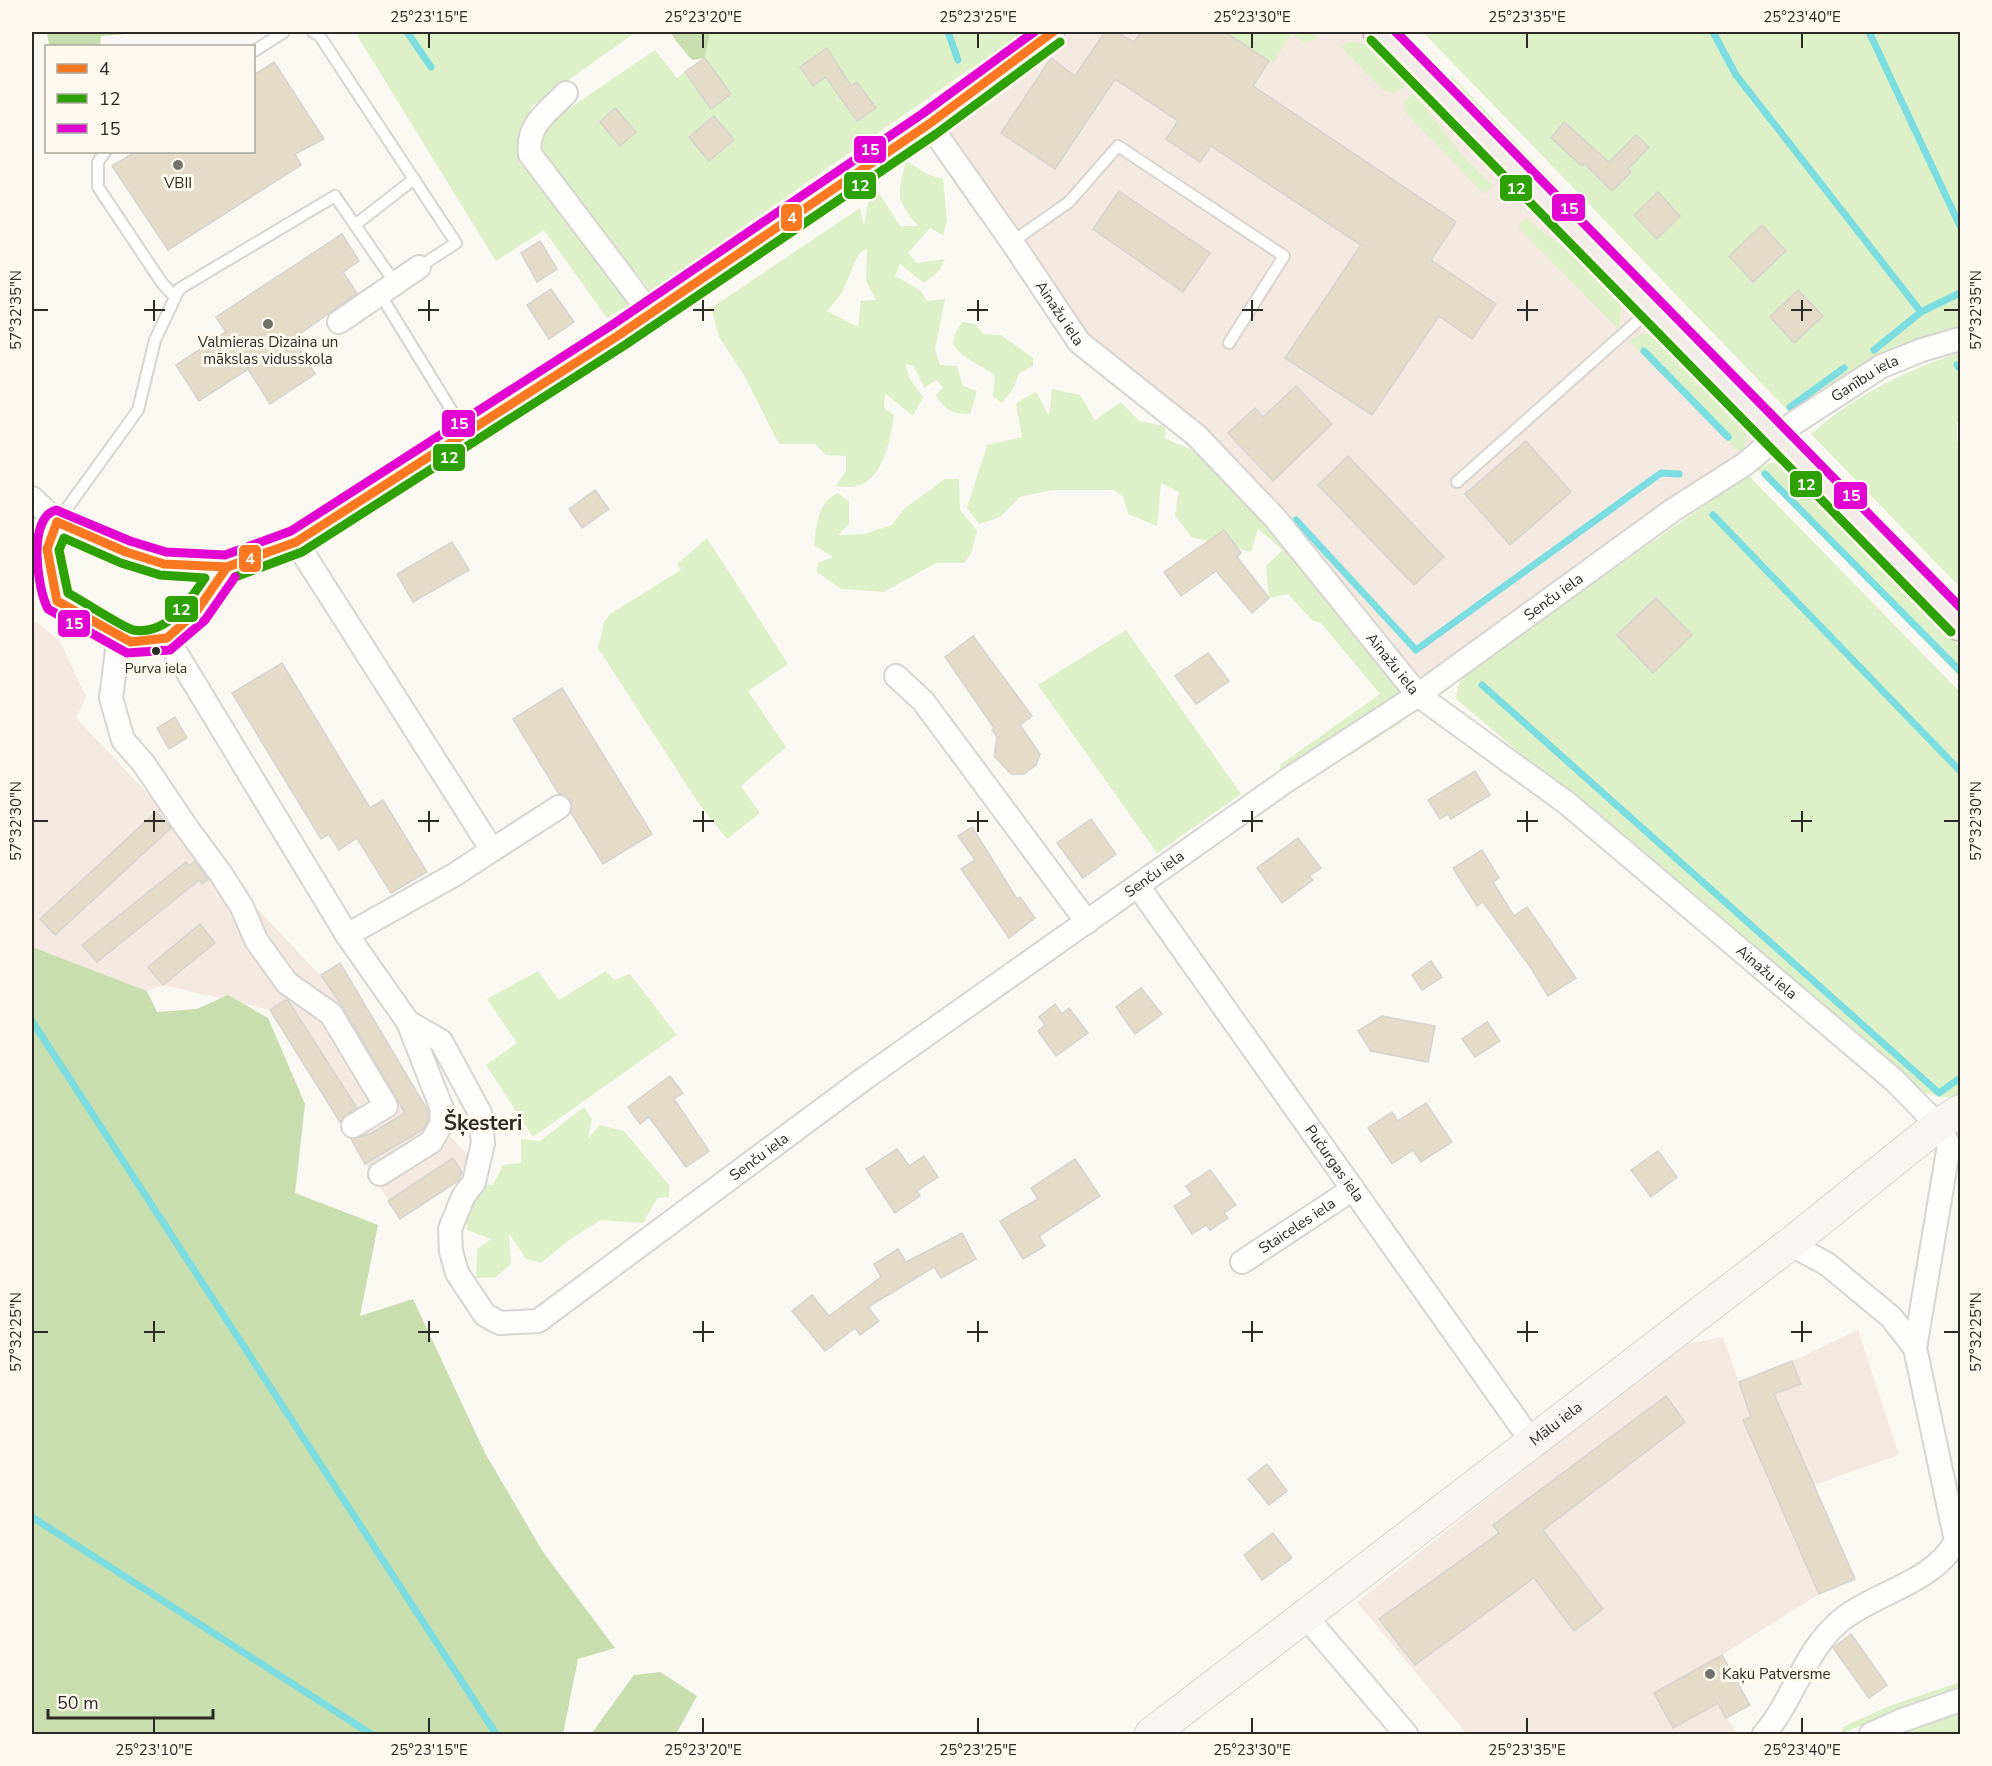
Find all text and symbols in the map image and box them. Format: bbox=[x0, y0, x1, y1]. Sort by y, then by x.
text: 25°23'15"E bbox=[390, 7, 468, 27]
text: 25°23'20"E bbox=[664, 7, 742, 27]
text: 25°23'25"E bbox=[939, 7, 1017, 27]
text: 25°23'30"E bbox=[1213, 7, 1291, 27]
text: 25°23'35"E bbox=[1488, 7, 1566, 27]
text: 25°23'40"E bbox=[1763, 7, 1841, 27]
legend bbox=[45, 45, 255, 153]
text: 4 bbox=[99, 57, 110, 81]
text: 12 bbox=[99, 87, 121, 111]
text: 15 bbox=[99, 117, 121, 141]
line badge: 15 bbox=[853, 135, 887, 164]
text: 15 bbox=[860, 139, 880, 161]
marker: VBII bbox=[171, 158, 185, 172]
line badge: 12 bbox=[843, 171, 877, 200]
place label: VBII bbox=[163, 173, 192, 193]
line badge: 12 bbox=[1499, 174, 1533, 202]
text: 12 bbox=[850, 175, 870, 197]
text: 12 bbox=[1506, 178, 1526, 200]
line badge: 15 bbox=[1551, 193, 1586, 222]
text: 15 bbox=[1559, 198, 1579, 220]
line badge: 4 bbox=[780, 203, 803, 232]
text: 4 bbox=[787, 207, 797, 229]
text: 57°32'35"N bbox=[6, 270, 26, 350]
text: 57°32'35"N bbox=[1966, 270, 1986, 350]
street label: Ainažu iela bbox=[1031, 277, 1089, 350]
marker: Valmieras Dizaina un mākslas vidusskola bbox=[261, 317, 275, 331]
place label: Valmieras Dizaina un mākslas vidusskola bbox=[197, 332, 338, 369]
street label: Ganību iela bbox=[1827, 350, 1901, 406]
line badge: 15 bbox=[441, 409, 476, 438]
text: 15 bbox=[449, 413, 469, 435]
line badge: 12 bbox=[432, 443, 466, 472]
text: 12 bbox=[439, 447, 459, 469]
line badge: 12 bbox=[1789, 470, 1823, 498]
text: 12 bbox=[1796, 474, 1816, 496]
line badge: 15 bbox=[1833, 481, 1868, 510]
text: 15 bbox=[1841, 485, 1861, 507]
line badge: 4 bbox=[238, 544, 262, 573]
text: 4 bbox=[245, 548, 255, 570]
street label: Senču iela bbox=[1520, 569, 1587, 625]
line badge: 12 bbox=[164, 595, 199, 623]
text: 12 bbox=[171, 599, 191, 621]
line badge: 15 bbox=[57, 609, 91, 638]
text: 15 bbox=[64, 613, 84, 635]
street label: Ainažu iela bbox=[1362, 629, 1424, 699]
marker: Purva iela bbox=[150, 645, 162, 657]
place label: Purva iela bbox=[125, 659, 187, 678]
text: 57°32'30"N bbox=[6, 781, 26, 861]
text: 57°32'30"N bbox=[1966, 781, 1986, 861]
street label: Senču iela bbox=[1120, 846, 1188, 902]
street label: Ainažu iela bbox=[1732, 941, 1801, 1004]
district label: Šķesteri bbox=[444, 1109, 522, 1137]
street label: Pučurgas iela bbox=[1300, 1121, 1369, 1206]
street label: Senču iela bbox=[725, 1128, 793, 1185]
street label: Staiceles iela bbox=[1255, 1193, 1339, 1258]
text: 57°32'25"N bbox=[6, 1292, 26, 1372]
text: 57°32'25"N bbox=[1966, 1292, 1986, 1372]
street label: Mālu iela bbox=[1525, 1397, 1586, 1450]
place label: Kaķu Patversme bbox=[1722, 1664, 1830, 1684]
marker: Kaķu Patversme bbox=[1703, 1667, 1717, 1681]
scale bar bbox=[48, 1682, 213, 1720]
text: 50 m bbox=[57, 1691, 99, 1715]
text: 25°23'10"E bbox=[115, 1740, 193, 1760]
text: 25°23'15"E bbox=[390, 1740, 468, 1760]
text: 25°23'20"E bbox=[664, 1740, 742, 1760]
text: 25°23'25"E bbox=[939, 1740, 1017, 1760]
text: 25°23'30"E bbox=[1213, 1740, 1291, 1760]
text: 25°23'35"E bbox=[1488, 1740, 1566, 1760]
text: 25°23'40"E bbox=[1763, 1740, 1841, 1760]

